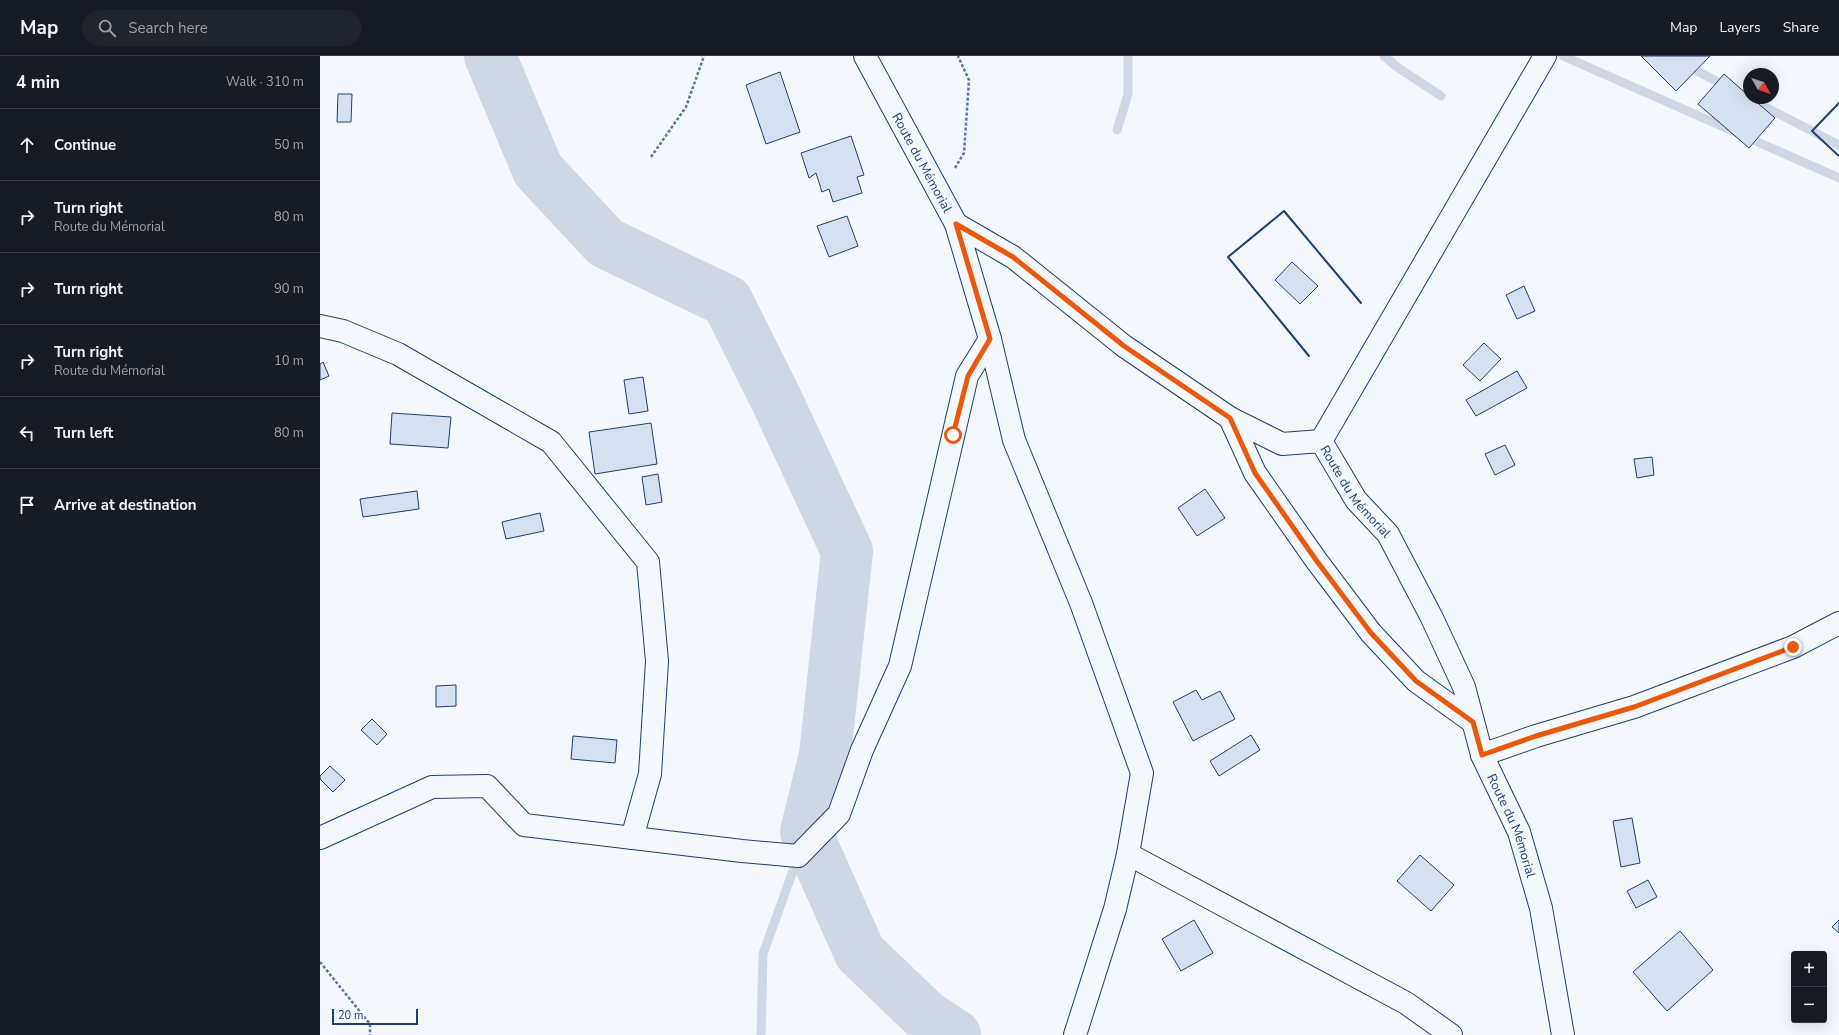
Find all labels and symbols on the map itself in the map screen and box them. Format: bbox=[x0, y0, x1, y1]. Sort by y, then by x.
north arrow bbox=[1743, 68, 1779, 104]
street label: Route du Mémorial bbox=[887, 110, 956, 216]
route start bbox=[944, 426, 962, 444]
street label: Route du Mémorial bbox=[1315, 442, 1395, 542]
route end bbox=[1784, 638, 1802, 656]
street label: Route du Mémorial bbox=[1482, 771, 1540, 880]
scale bar bbox=[332, 1007, 418, 1026]

